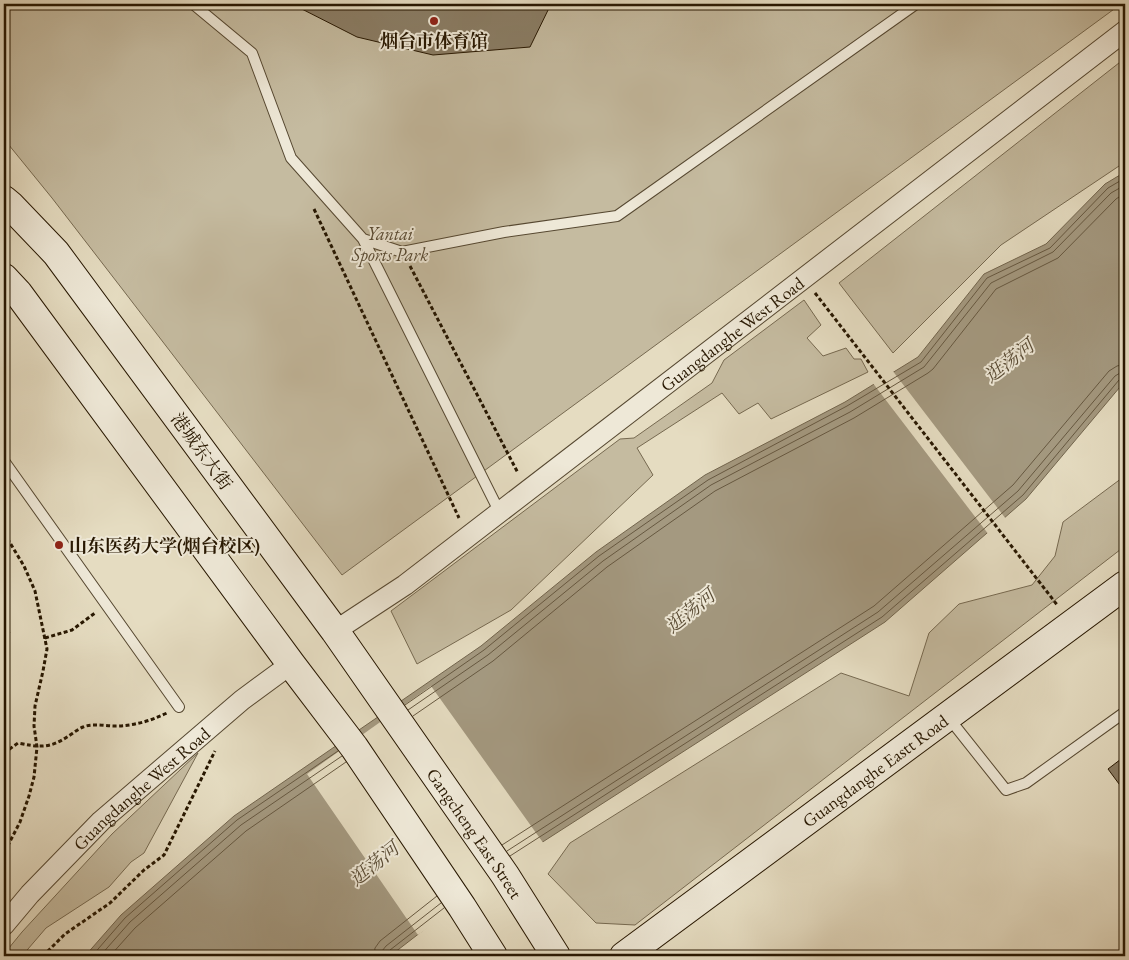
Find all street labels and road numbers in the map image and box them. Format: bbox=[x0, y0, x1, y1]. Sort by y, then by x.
street label: Guangdanghe West Road bbox=[655, 271, 809, 396]
street label: 港城东大街 bbox=[166, 408, 238, 494]
street label: Guangdanghe Eastt Road bbox=[797, 708, 953, 832]
street label: Guangdanghe West Road bbox=[68, 721, 215, 855]
street label: Gangcheng East Street bbox=[422, 763, 528, 903]

